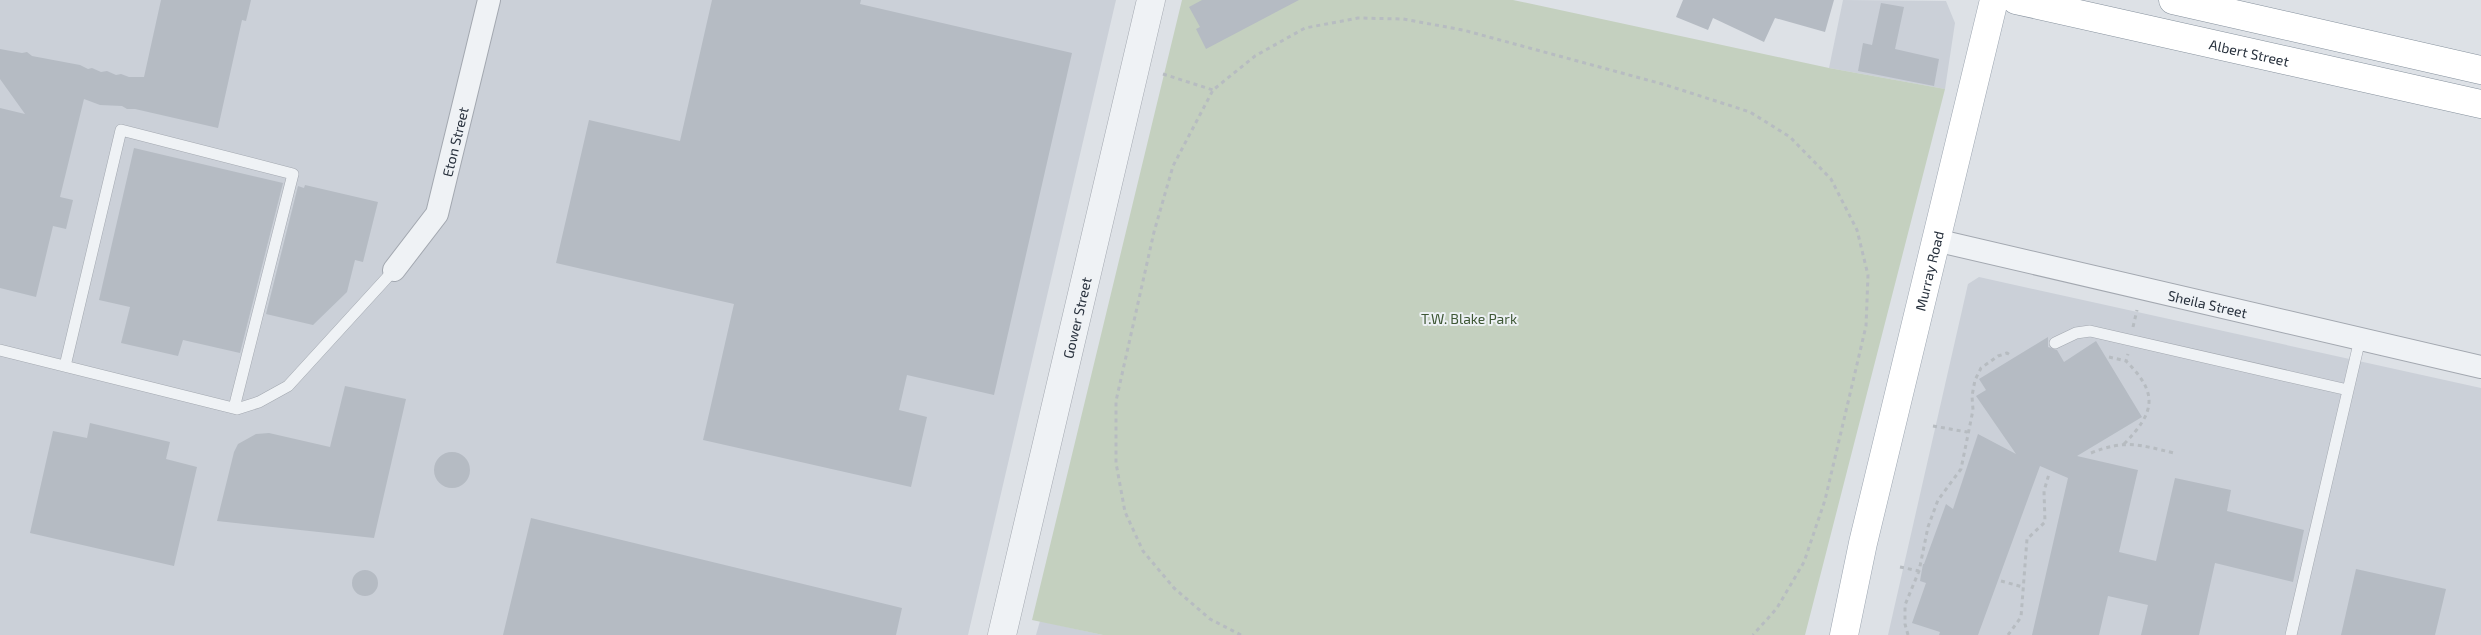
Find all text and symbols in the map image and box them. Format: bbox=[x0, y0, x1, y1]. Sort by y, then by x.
street label: Albert Street bbox=[2208, 35, 2291, 69]
street label: Eton Street bbox=[438, 105, 471, 178]
street label: Murray Road bbox=[1911, 229, 1947, 312]
street label: Gower Street bbox=[1059, 275, 1094, 360]
street label: Sheila Street bbox=[2166, 286, 2249, 321]
park label: T.W. Blake Park bbox=[1421, 310, 1517, 327]

